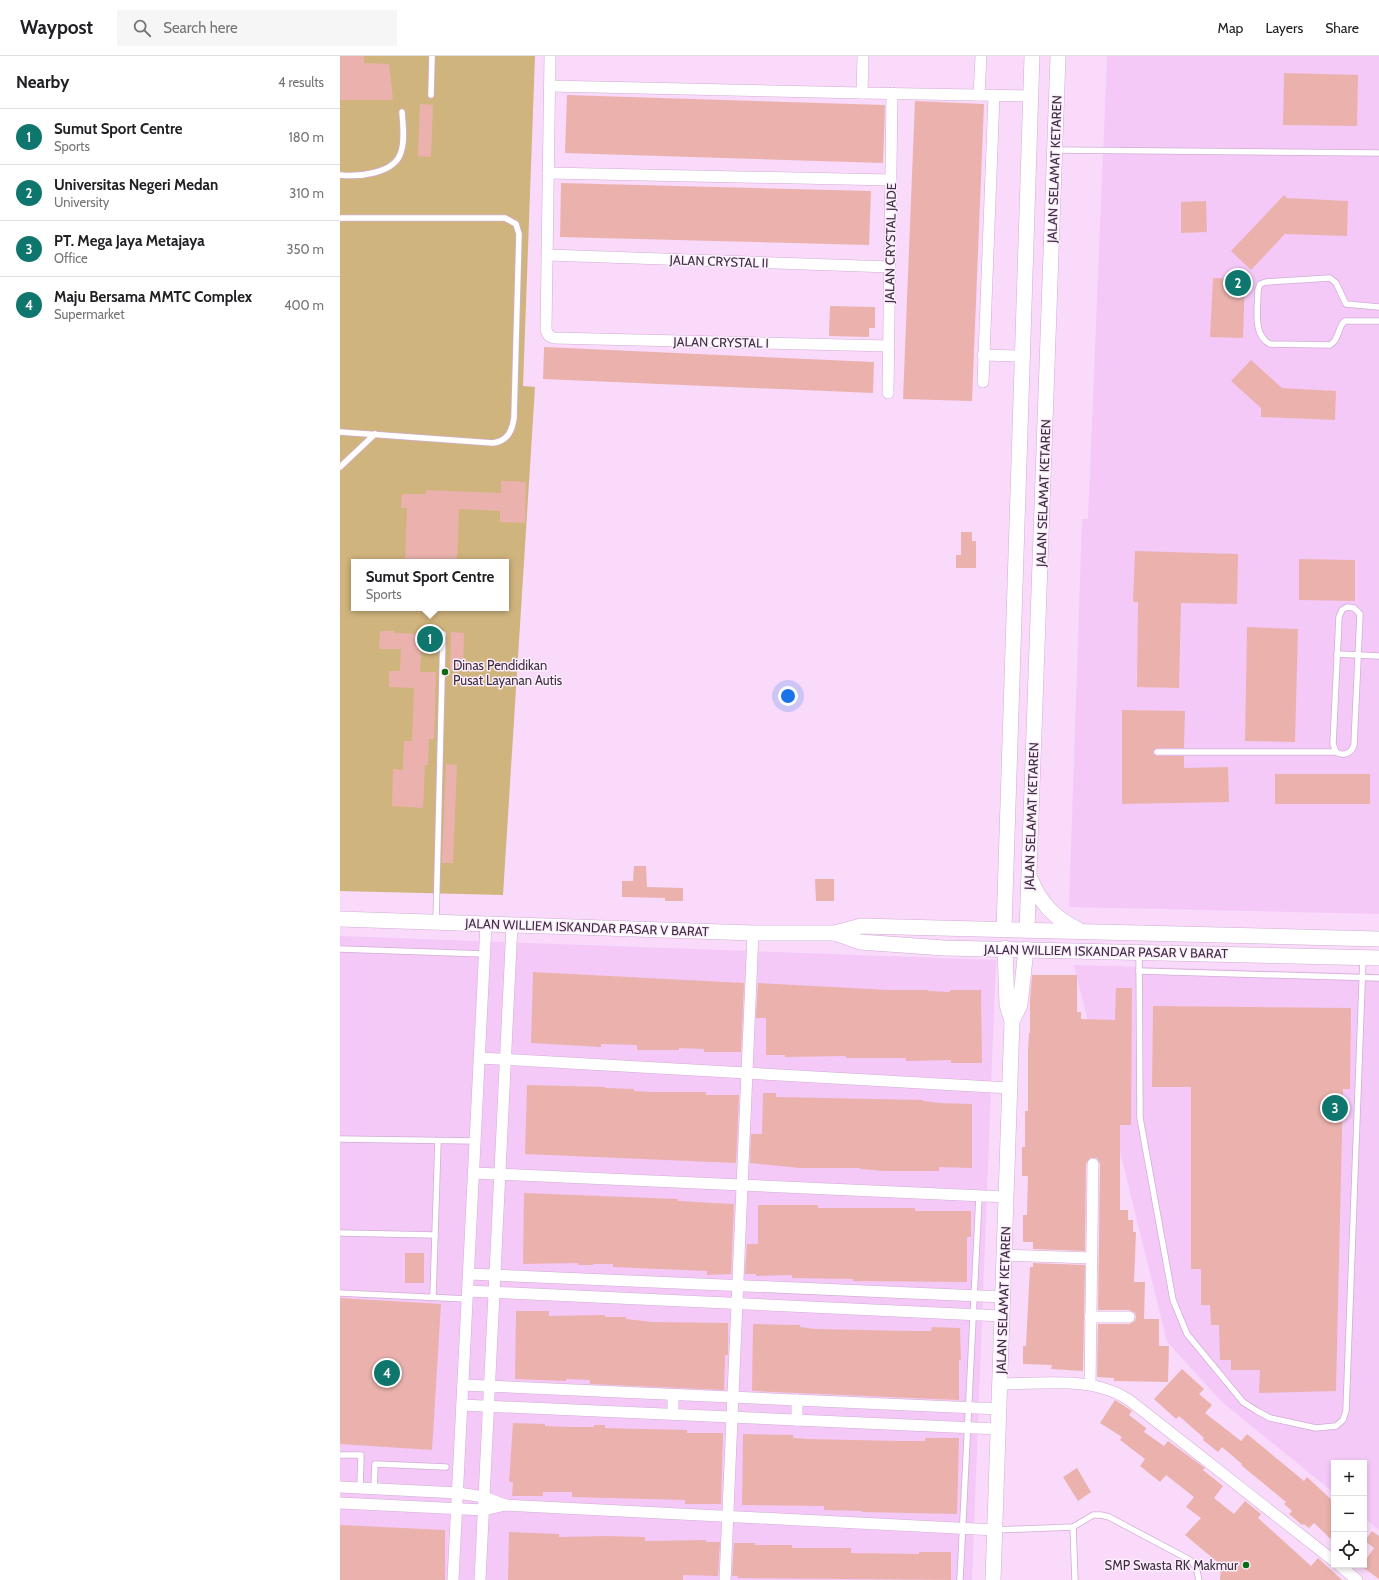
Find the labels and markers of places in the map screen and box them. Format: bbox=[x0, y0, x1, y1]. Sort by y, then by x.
pin: 2 bbox=[1225, 268, 1251, 298]
pin: 1 bbox=[417, 624, 443, 654]
place label: Dinas Pendidikan Pusat Layanan Autis bbox=[453, 657, 563, 688]
marker: Dinas Pendidikan Pusat Layanan Autis bbox=[440, 667, 450, 677]
pin: 3 bbox=[1322, 1093, 1348, 1123]
pin: 4 bbox=[374, 1358, 400, 1388]
place label: SMP Swasta RK Makmur bbox=[1105, 1557, 1239, 1573]
marker: SMP Swasta RK Makmur bbox=[1241, 1560, 1251, 1570]

